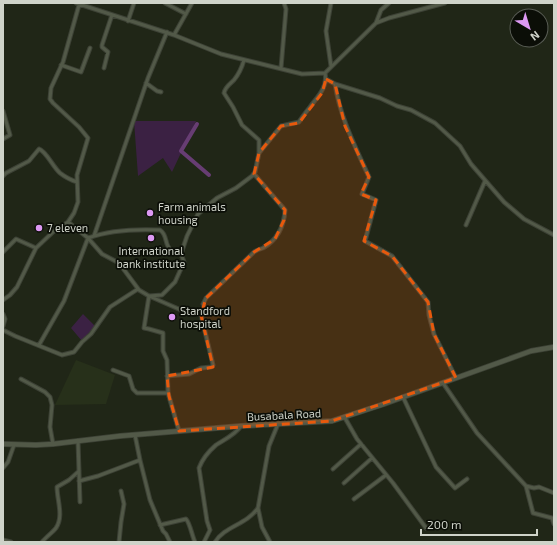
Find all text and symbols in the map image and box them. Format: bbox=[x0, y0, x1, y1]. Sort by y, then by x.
north arrow bbox=[509, 8, 549, 48]
text: N bbox=[528, 29, 543, 44]
place label: Farm animals housing bbox=[158, 200, 226, 226]
marker: Farm animals housing bbox=[145, 208, 155, 218]
place label: 7 eleven bbox=[47, 221, 88, 234]
marker: 7 eleven bbox=[34, 223, 44, 233]
marker: International bank institute bbox=[146, 233, 156, 243]
place label: International bank institute bbox=[117, 244, 186, 270]
place label: Standford hospital bbox=[180, 304, 230, 330]
marker: Standford hospital bbox=[167, 312, 177, 322]
street label: Busabala Road bbox=[247, 406, 321, 423]
scale bar bbox=[421, 511, 537, 537]
text: 200 m bbox=[427, 517, 461, 531]

